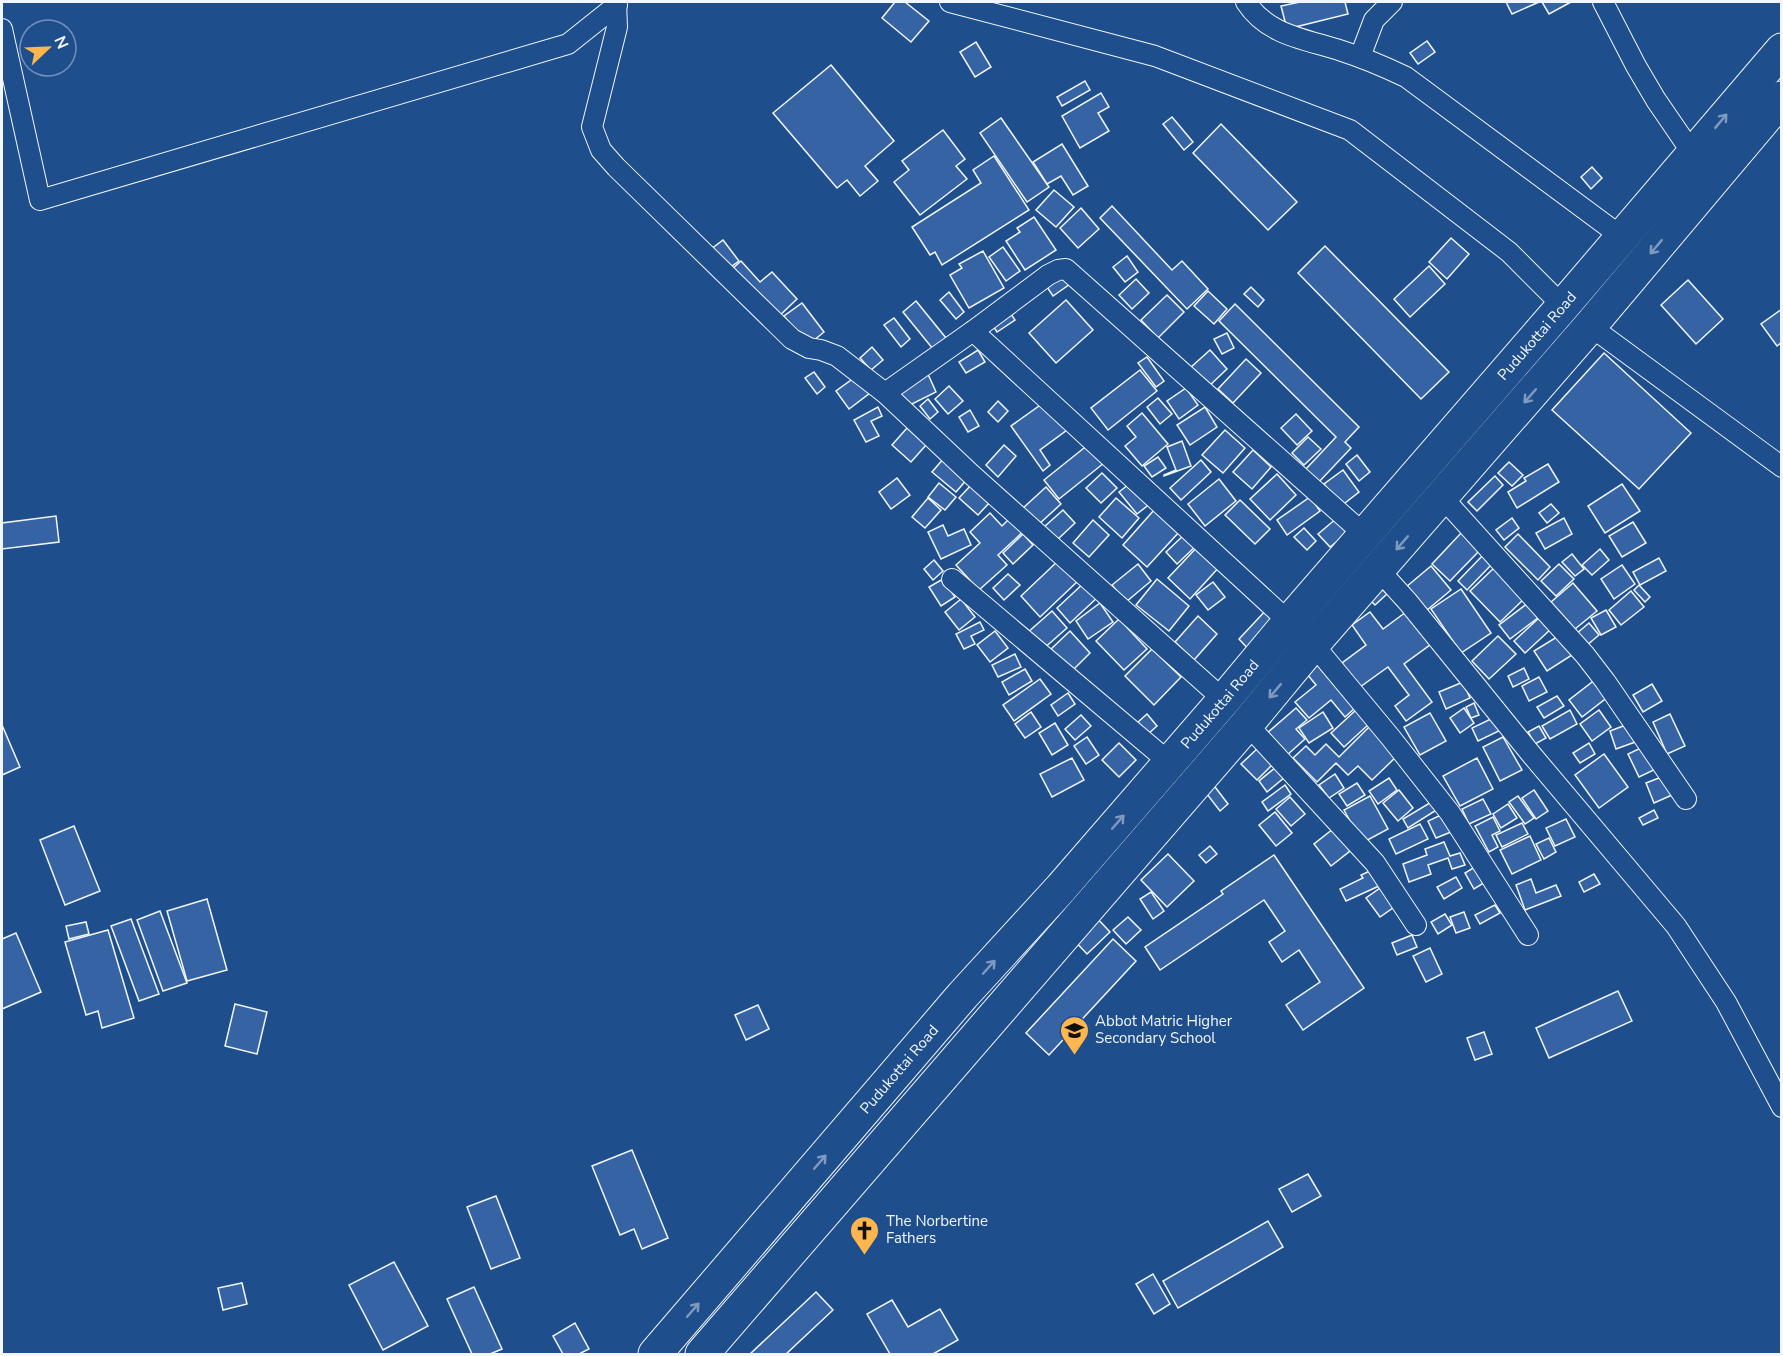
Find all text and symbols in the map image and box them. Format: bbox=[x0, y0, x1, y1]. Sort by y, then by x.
north arrow bbox=[18, 18, 78, 78]
text: N bbox=[48, 33, 73, 52]
one-way arrow bbox=[1714, 114, 1728, 129]
one-way arrow bbox=[1650, 239, 1663, 255]
street label: Pudukottai Road bbox=[1493, 287, 1581, 385]
one-way arrow bbox=[1523, 388, 1537, 403]
one-way arrow bbox=[1395, 535, 1409, 550]
street label: Pudukottai Road bbox=[1176, 656, 1263, 753]
one-way arrow bbox=[1268, 683, 1282, 698]
one-way arrow bbox=[1111, 815, 1125, 830]
one-way arrow bbox=[981, 960, 995, 975]
place label: Abbot Matric Higher Secondary School bbox=[1095, 1011, 1233, 1048]
school or university icon: Abbot Matric Higher Secondary School bbox=[1058, 1014, 1090, 1056]
street label: Pudukottai Road bbox=[855, 1021, 943, 1118]
one-way arrow bbox=[813, 1154, 826, 1170]
place label: The Norbertine Fathers bbox=[886, 1211, 988, 1248]
church icon: The Norbertine Fathers bbox=[849, 1214, 881, 1256]
one-way arrow bbox=[686, 1302, 699, 1318]

